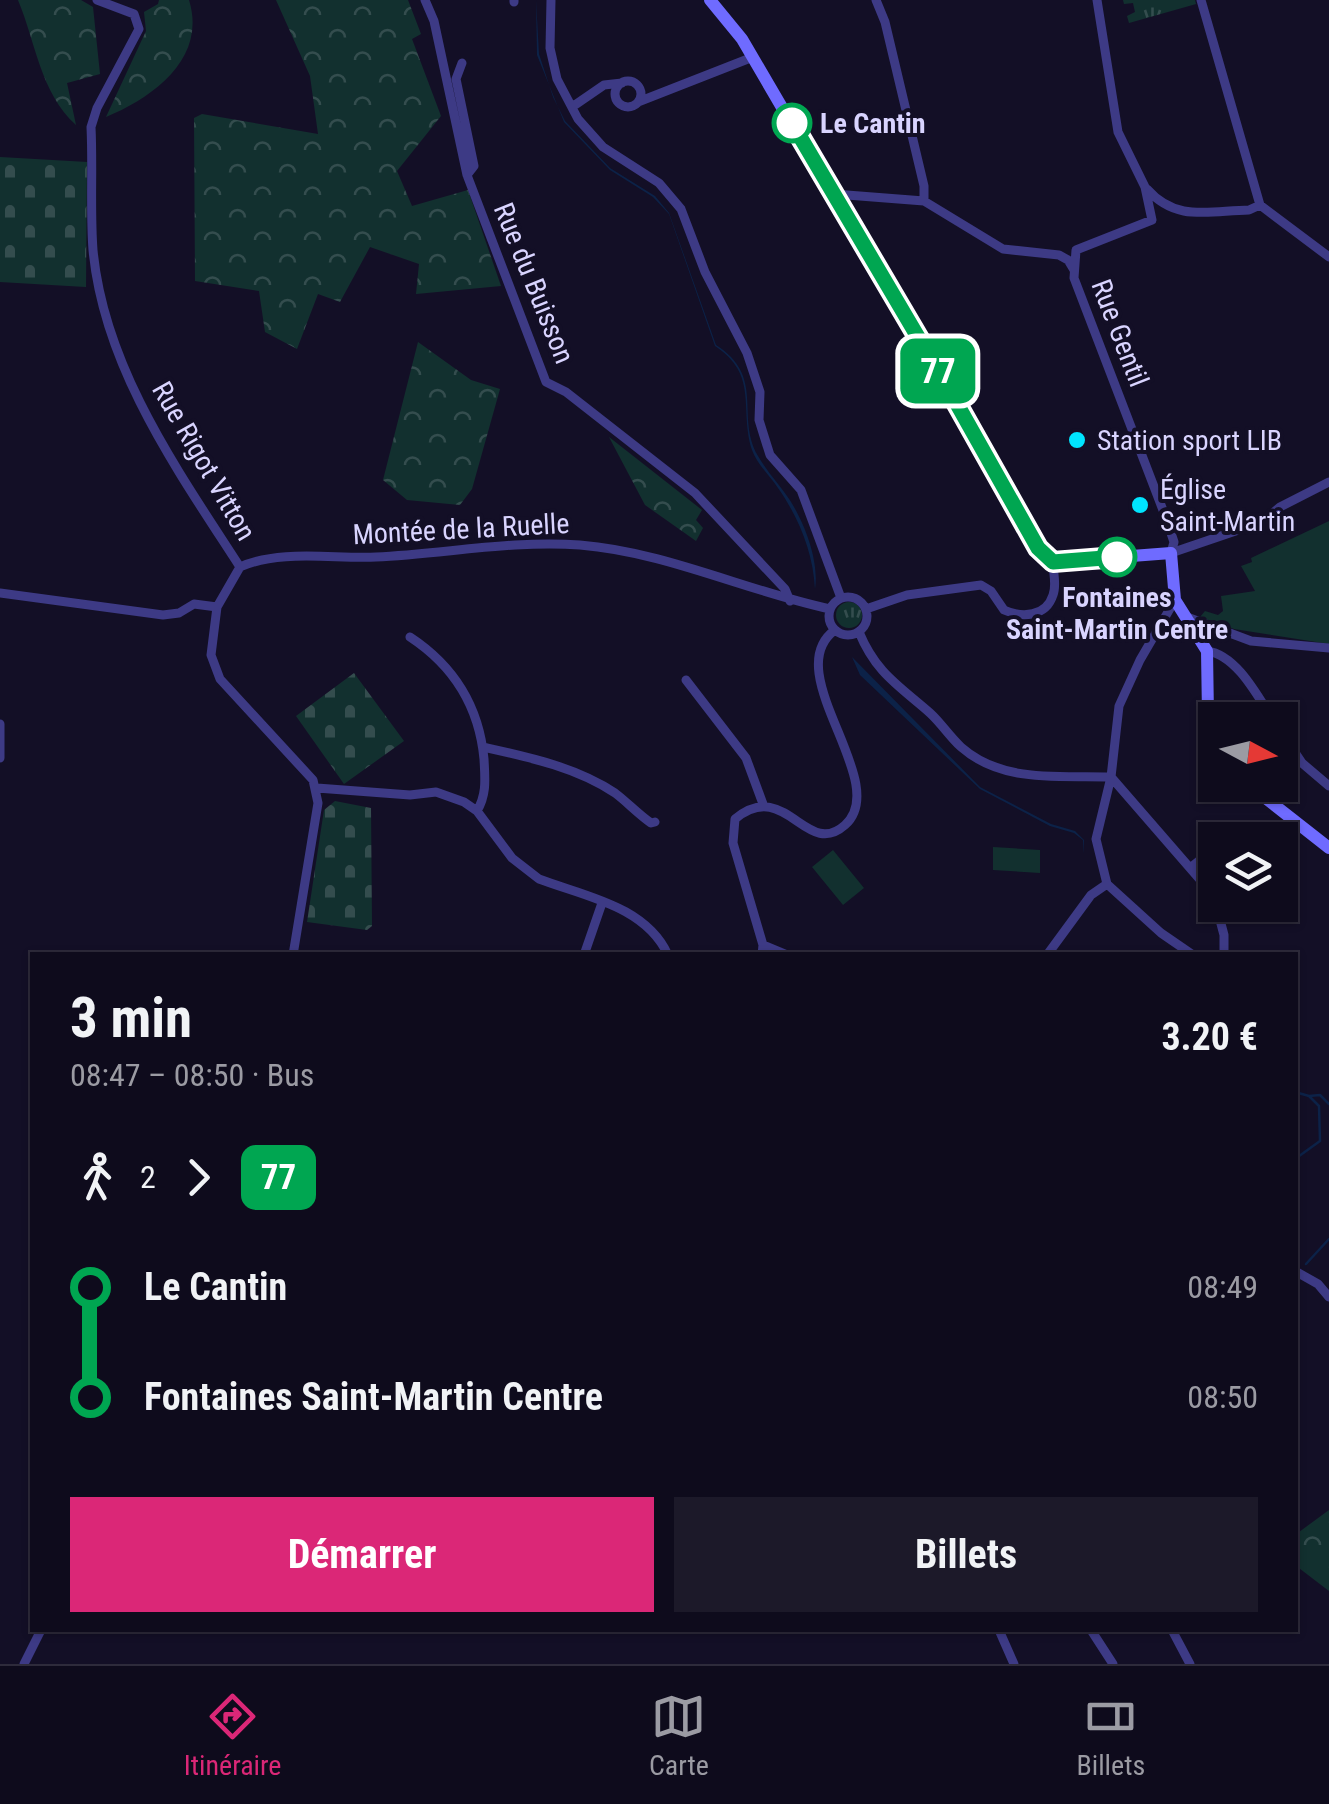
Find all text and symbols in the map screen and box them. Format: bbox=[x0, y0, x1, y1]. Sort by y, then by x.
marker: Le Cantin bbox=[773, 104, 811, 142]
place label: Le Cantin bbox=[820, 107, 926, 140]
street label: Rue du Buisson bbox=[487, 198, 581, 368]
street label: Rue Gentil bbox=[1084, 275, 1156, 391]
line badge: 77 bbox=[893, 338, 983, 404]
text: 77 bbox=[920, 351, 956, 392]
street label: Rue Rigot Vitton bbox=[145, 376, 263, 546]
place label: Station sport LIB bbox=[1097, 424, 1282, 457]
marker: Station sport LIB bbox=[1066, 429, 1088, 451]
place label: Église Saint-Martin bbox=[1160, 473, 1295, 538]
marker: Église Saint-Martin bbox=[1129, 494, 1151, 516]
street label: Montée de la Ruelle bbox=[352, 507, 570, 551]
marker: Fontaines Saint-Martin Centre bbox=[1098, 538, 1136, 576]
place label: Fontaines Saint-Martin Centre bbox=[1006, 581, 1228, 646]
north arrow bbox=[1198, 702, 1298, 802]
map controls bbox=[1198, 702, 1298, 922]
button: layers bbox=[1198, 822, 1298, 922]
text: 3 min bbox=[70, 986, 192, 1050]
text: 3.20 € bbox=[1161, 1015, 1258, 1059]
text: 08:47 – 08:50 · Bus bbox=[70, 1056, 314, 1094]
icon: walk bbox=[70, 1150, 125, 1205]
icon: forward bbox=[171, 1150, 226, 1205]
text: 77 bbox=[261, 1157, 296, 1198]
text: 2 bbox=[140, 1158, 156, 1196]
text: Le Cantin bbox=[144, 1265, 287, 1309]
text: 08:49 bbox=[1187, 1268, 1258, 1306]
text: Fontaines Saint-Martin Centre bbox=[144, 1375, 603, 1419]
text: 08:50 bbox=[1187, 1378, 1258, 1416]
button: Démarrer bbox=[70, 1497, 654, 1612]
button: Billets bbox=[674, 1497, 1258, 1612]
tab: Itinéraire bbox=[184, 1689, 281, 1782]
tab: Carte bbox=[649, 1689, 709, 1782]
tab: Billets bbox=[1076, 1689, 1145, 1782]

